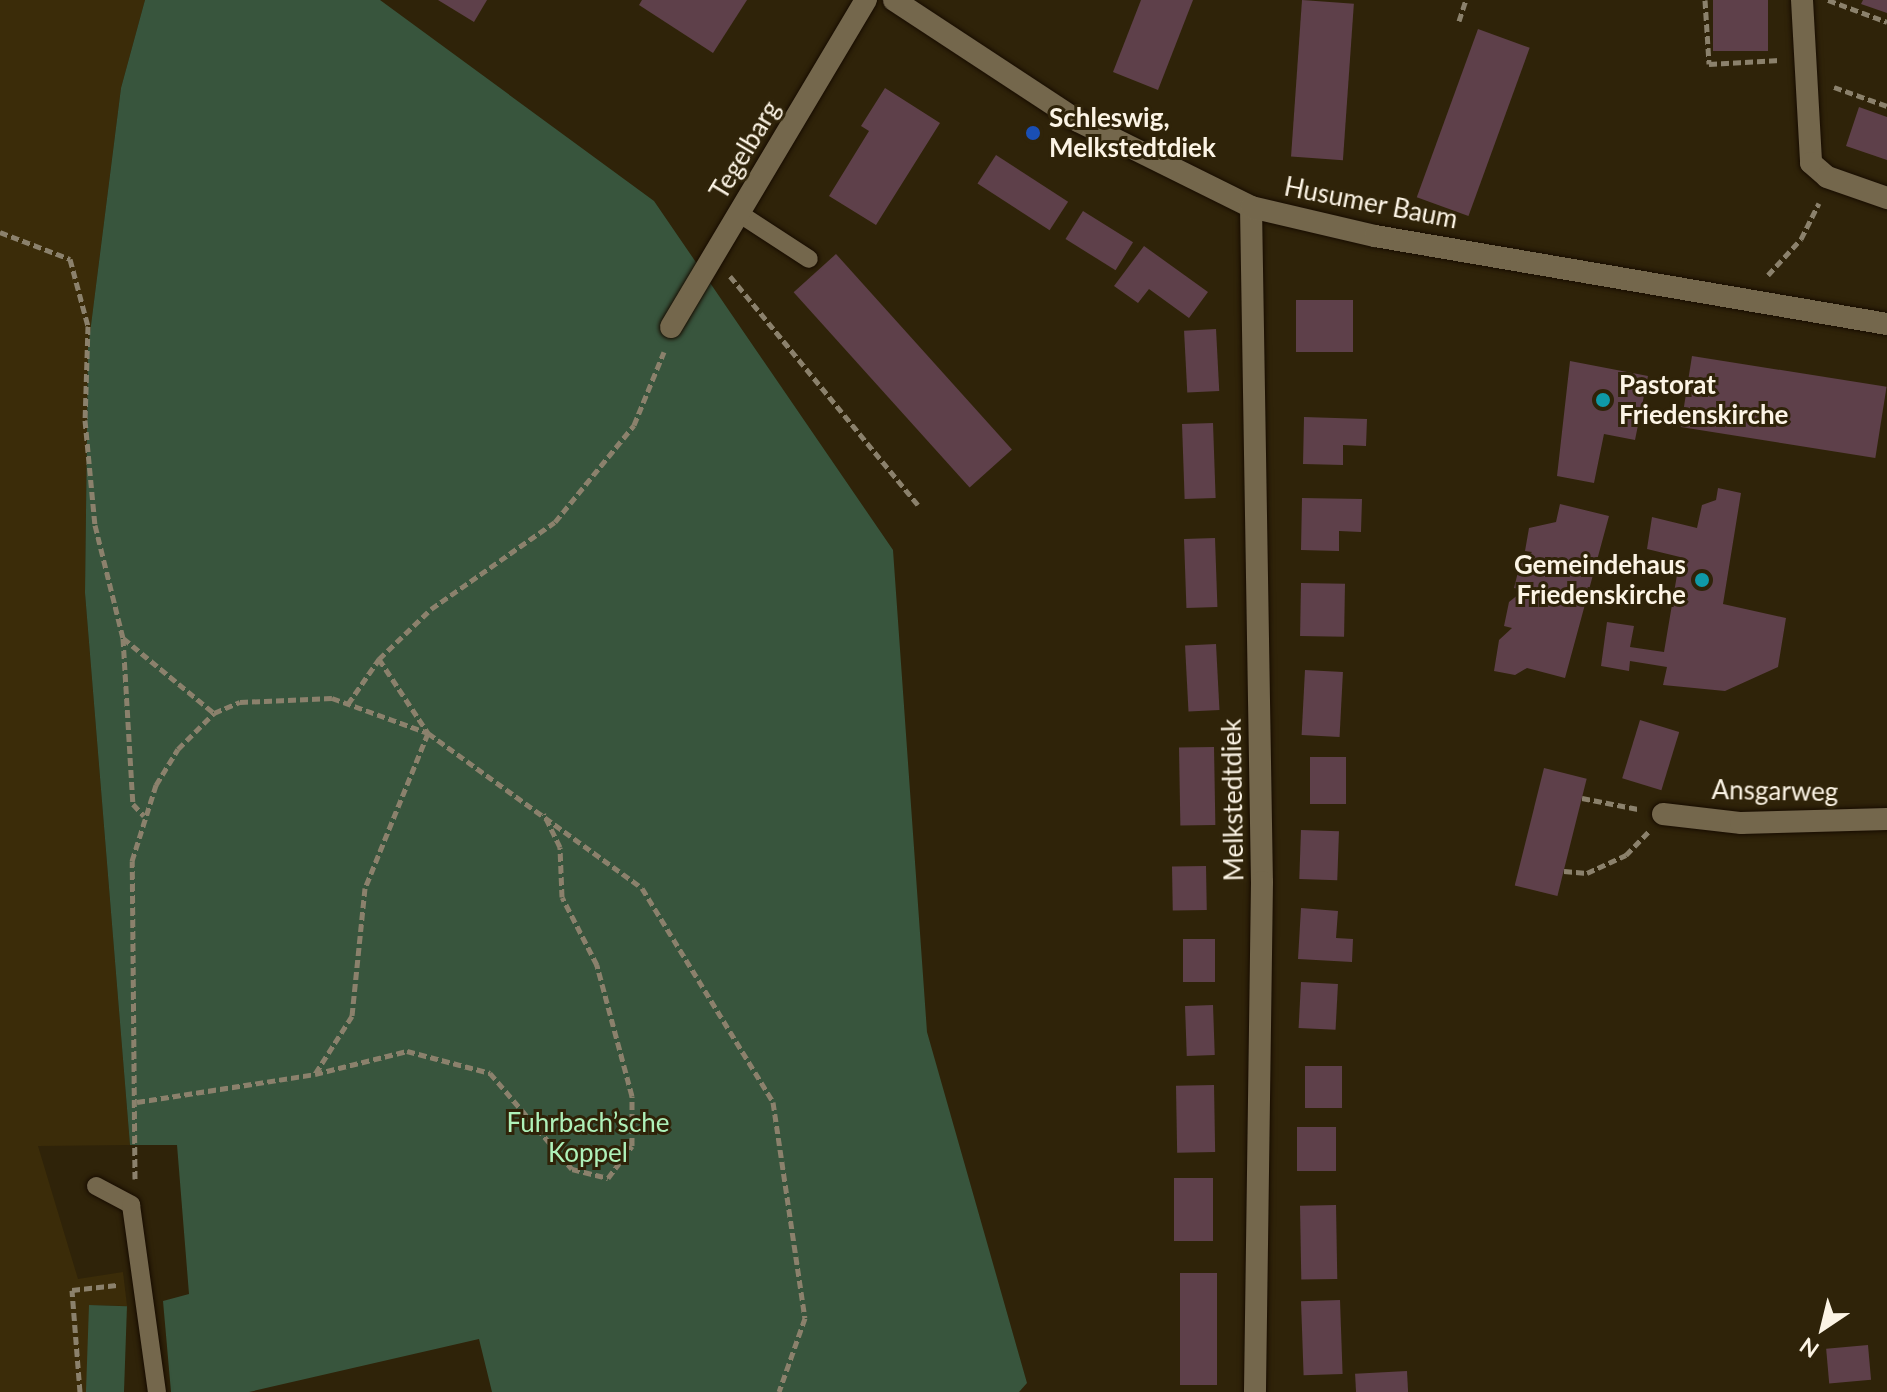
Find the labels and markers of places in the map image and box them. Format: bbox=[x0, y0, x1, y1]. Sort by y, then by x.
place label: Schleswig, Melkstedtdiek bbox=[1049, 102, 1216, 164]
marker: Schleswig, Melkstedtdiek bbox=[1024, 124, 1042, 142]
place label: Pastorat Friedenskirche bbox=[1619, 369, 1788, 430]
marker: Pastorat Friedenskirche bbox=[1594, 391, 1612, 409]
place label: Gemeindehaus Friedenskirche bbox=[1514, 549, 1686, 610]
marker: Gemeindehaus Friedenskirche bbox=[1693, 571, 1711, 589]

